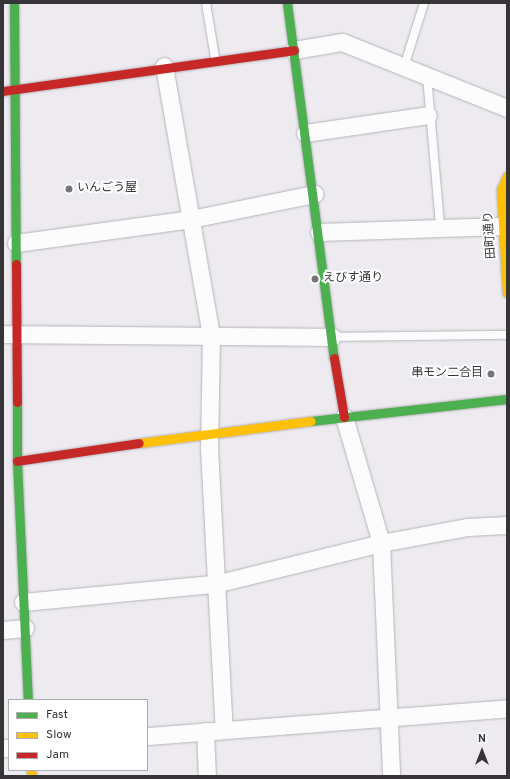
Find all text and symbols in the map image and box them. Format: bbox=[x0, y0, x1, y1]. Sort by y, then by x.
place label: いんごう屋 bbox=[77, 182, 137, 196]
marker: いんごう屋 bbox=[64, 184, 74, 194]
street label: 田町通り bbox=[482, 211, 500, 259]
place label: えびす通り bbox=[323, 272, 383, 286]
marker: えびす通り bbox=[310, 274, 320, 284]
place label: 串モン二合目 bbox=[411, 367, 483, 381]
marker: 串モン二合目 bbox=[486, 369, 496, 379]
legend bbox=[8, 699, 148, 771]
text: Fast bbox=[46, 707, 68, 723]
text: Slow bbox=[46, 727, 72, 743]
north arrow bbox=[462, 731, 502, 771]
text: N bbox=[478, 732, 486, 746]
text: Jam bbox=[46, 747, 69, 763]

